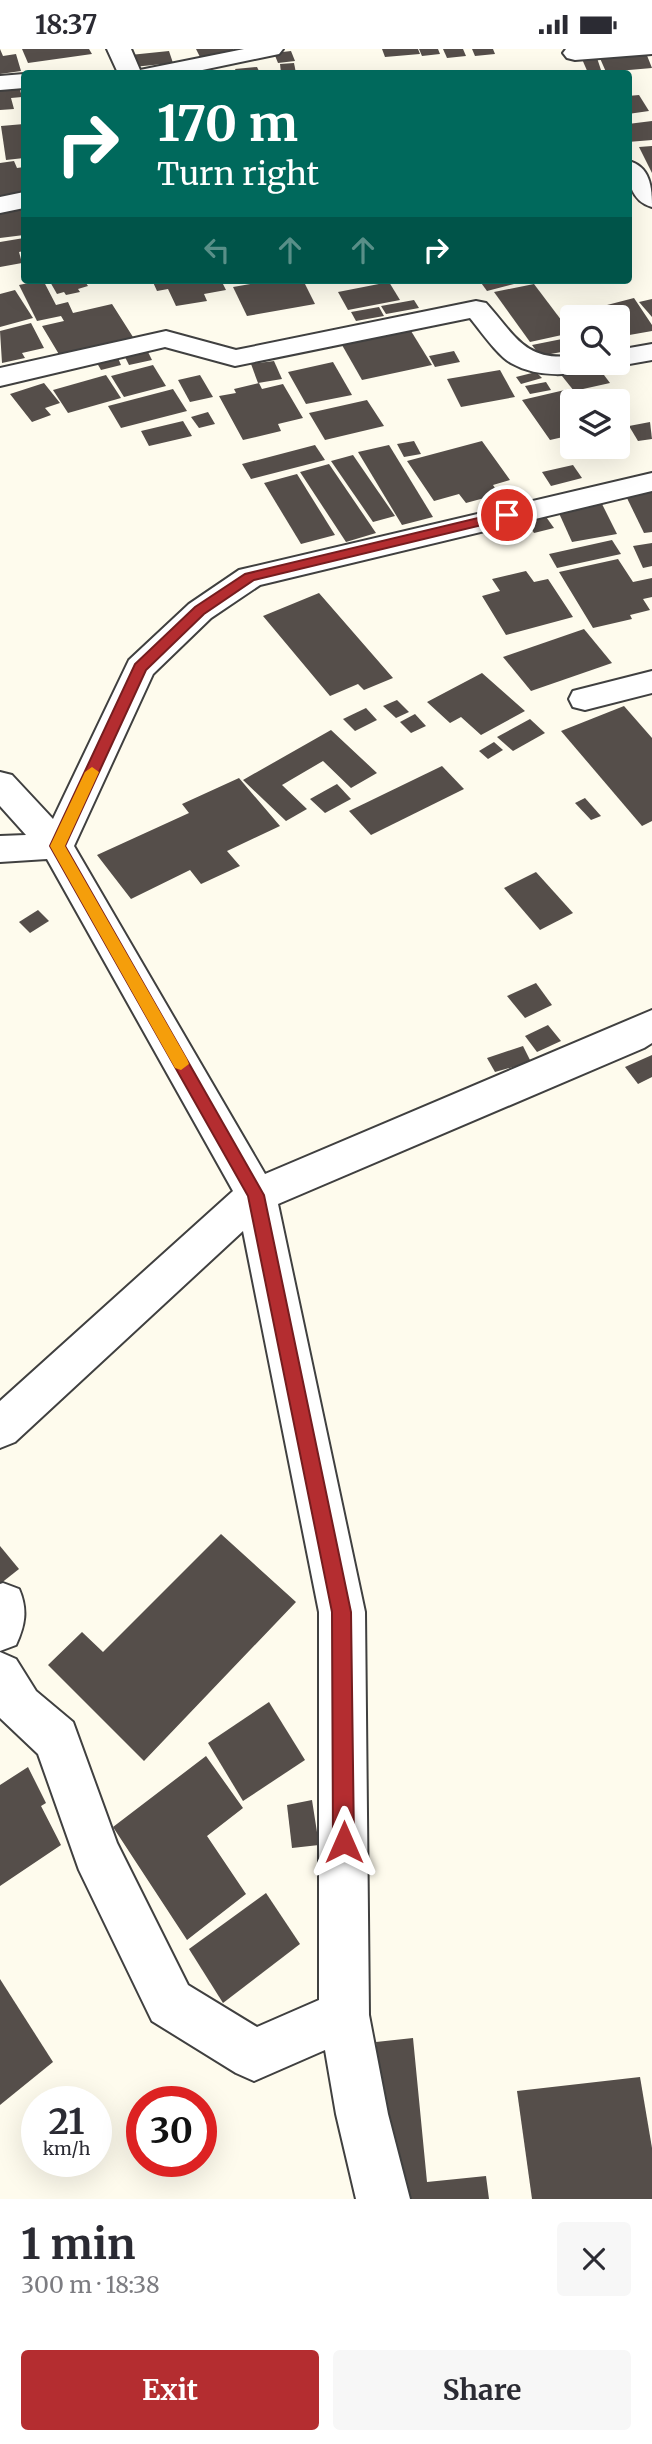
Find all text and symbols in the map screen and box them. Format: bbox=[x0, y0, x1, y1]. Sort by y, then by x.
text: 18:37 bbox=[35, 8, 97, 41]
text: 170 m bbox=[157, 93, 298, 154]
icon: right bbox=[42, 98, 133, 189]
text: Turn right bbox=[157, 154, 319, 194]
icon: left bbox=[198, 231, 236, 269]
icon: ahead bbox=[271, 231, 309, 269]
icon: ahead bbox=[344, 231, 382, 269]
icon: right bbox=[417, 231, 455, 269]
map controls bbox=[560, 305, 630, 459]
button: search bbox=[560, 305, 630, 375]
button: layers bbox=[560, 389, 630, 459]
pin bbox=[477, 485, 537, 545]
icon: arrive bbox=[488, 496, 526, 534]
position arrow bbox=[307, 1805, 381, 1879]
speed limit sign: 30 bbox=[126, 2086, 217, 2177]
text: 21 bbox=[49, 2100, 84, 2144]
text: km/h bbox=[43, 2137, 90, 2160]
text: 1 min bbox=[21, 2218, 135, 2270]
button: close bbox=[557, 2222, 631, 2296]
text: 300 m · 18:38 bbox=[21, 2270, 160, 2299]
button: Exit bbox=[21, 2350, 319, 2430]
button: Share bbox=[333, 2350, 631, 2430]

